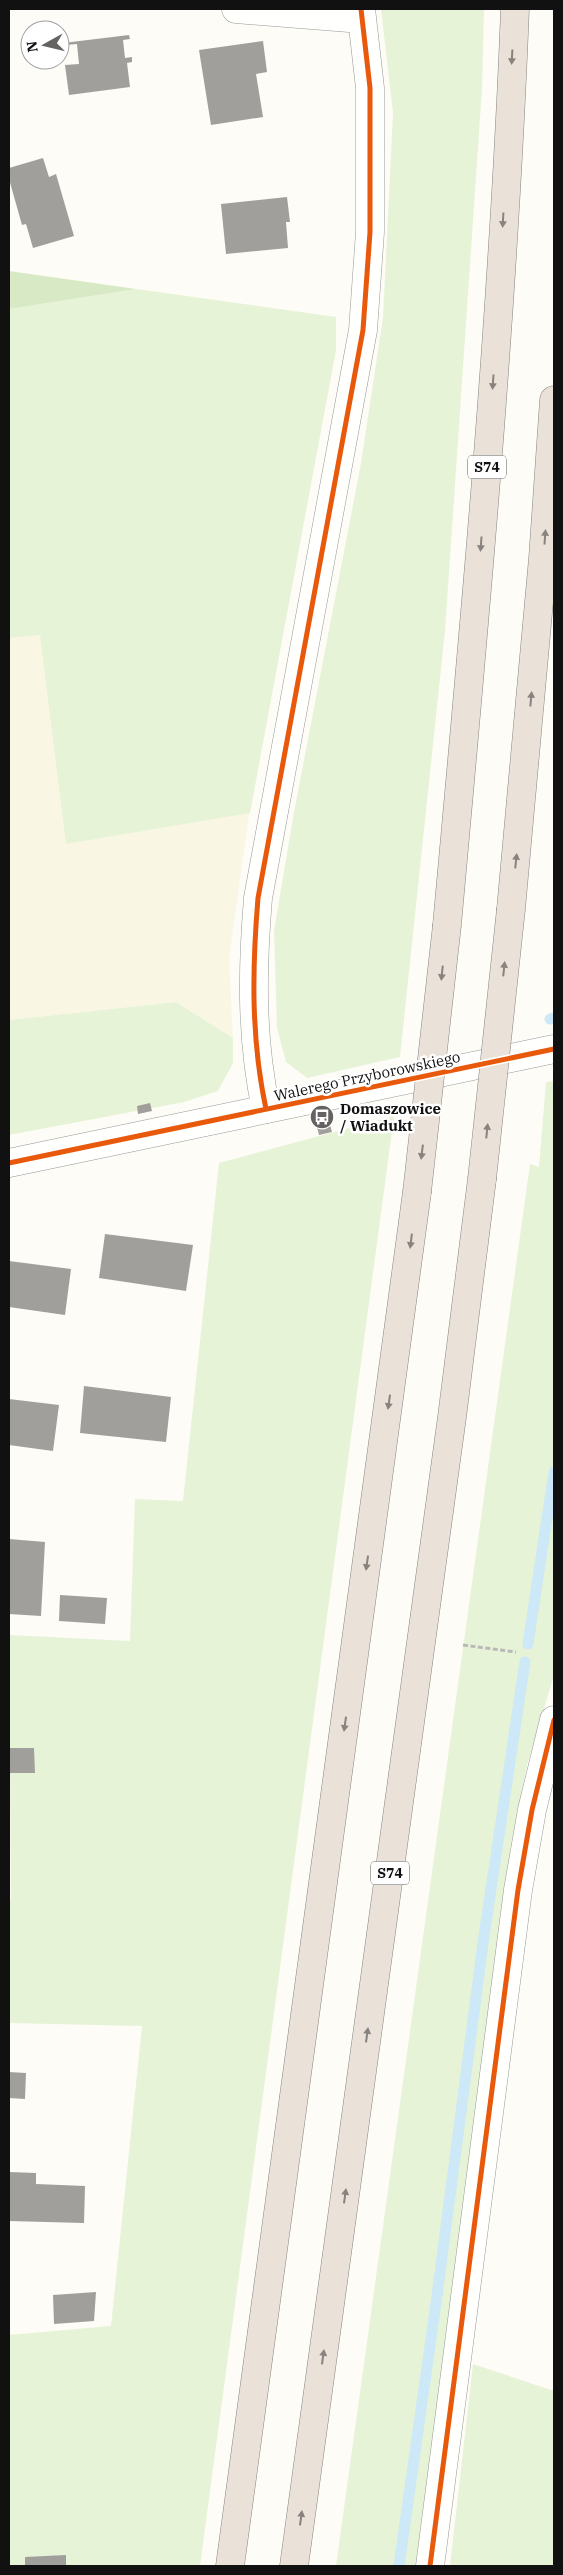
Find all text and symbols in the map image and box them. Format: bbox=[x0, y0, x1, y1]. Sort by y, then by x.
north arrow bbox=[20, 20, 70, 70]
text: N bbox=[22, 40, 42, 54]
one-way arrow bbox=[508, 50, 516, 66]
one-way arrow bbox=[499, 212, 507, 228]
one-way arrow bbox=[489, 374, 497, 390]
road number: S74 bbox=[468, 456, 506, 478]
one-way arrow bbox=[541, 529, 549, 545]
one-way arrow bbox=[477, 536, 485, 552]
one-way arrow bbox=[528, 691, 536, 707]
one-way arrow bbox=[512, 852, 520, 868]
one-way arrow bbox=[500, 961, 508, 977]
one-way arrow bbox=[438, 966, 446, 982]
street label: Walerego Przyborowskiego bbox=[272, 1047, 462, 1105]
place label: Domaszowice / Wiadukt bbox=[340, 1099, 441, 1135]
bus stop icon: Domaszowice / Wiadukt bbox=[309, 1104, 335, 1130]
one-way arrow bbox=[483, 1122, 491, 1138]
one-way arrow bbox=[418, 1145, 426, 1161]
one-way arrow bbox=[407, 1233, 415, 1249]
one-way arrow bbox=[385, 1394, 393, 1410]
one-way arrow bbox=[363, 1555, 371, 1571]
one-way arrow bbox=[341, 1716, 349, 1732]
road number: S74 bbox=[371, 1862, 409, 1885]
one-way arrow bbox=[363, 2027, 371, 2043]
one-way arrow bbox=[341, 2188, 349, 2204]
one-way arrow bbox=[319, 2349, 327, 2365]
one-way arrow bbox=[297, 2510, 305, 2526]

